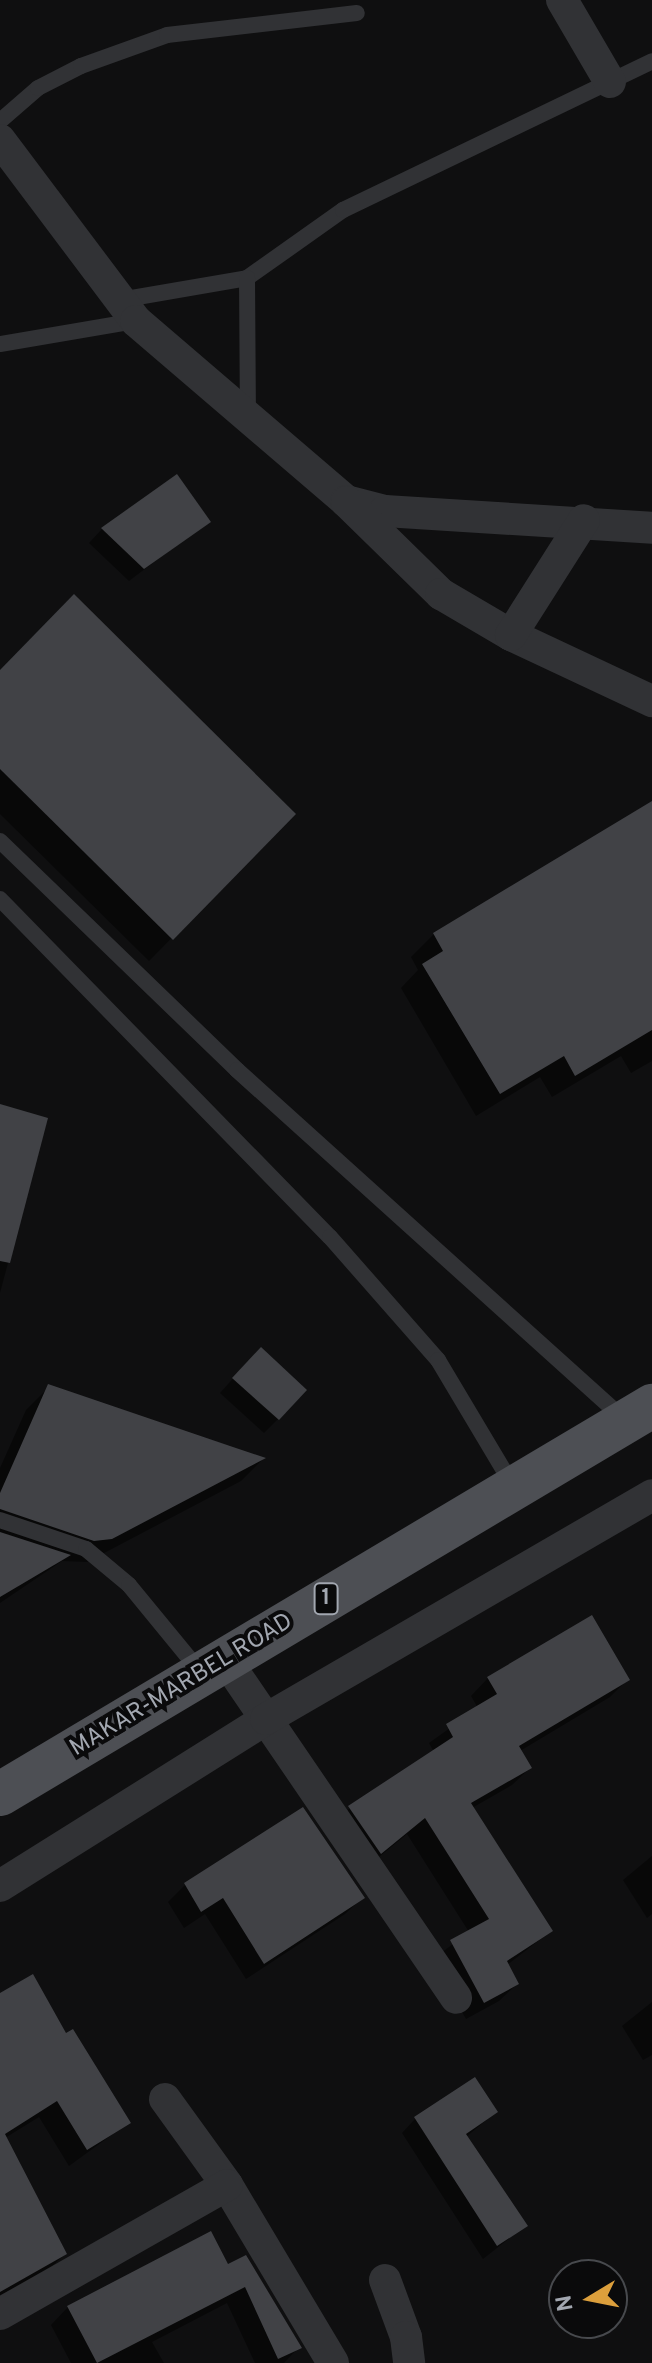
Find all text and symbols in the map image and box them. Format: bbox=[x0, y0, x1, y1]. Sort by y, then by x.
road number: 1 bbox=[312, 1581, 340, 1617]
street label: MAKAR-MARBEL ROAD bbox=[65, 1608, 299, 1764]
north arrow bbox=[548, 2259, 628, 2339]
text: N bbox=[551, 2293, 581, 2313]

